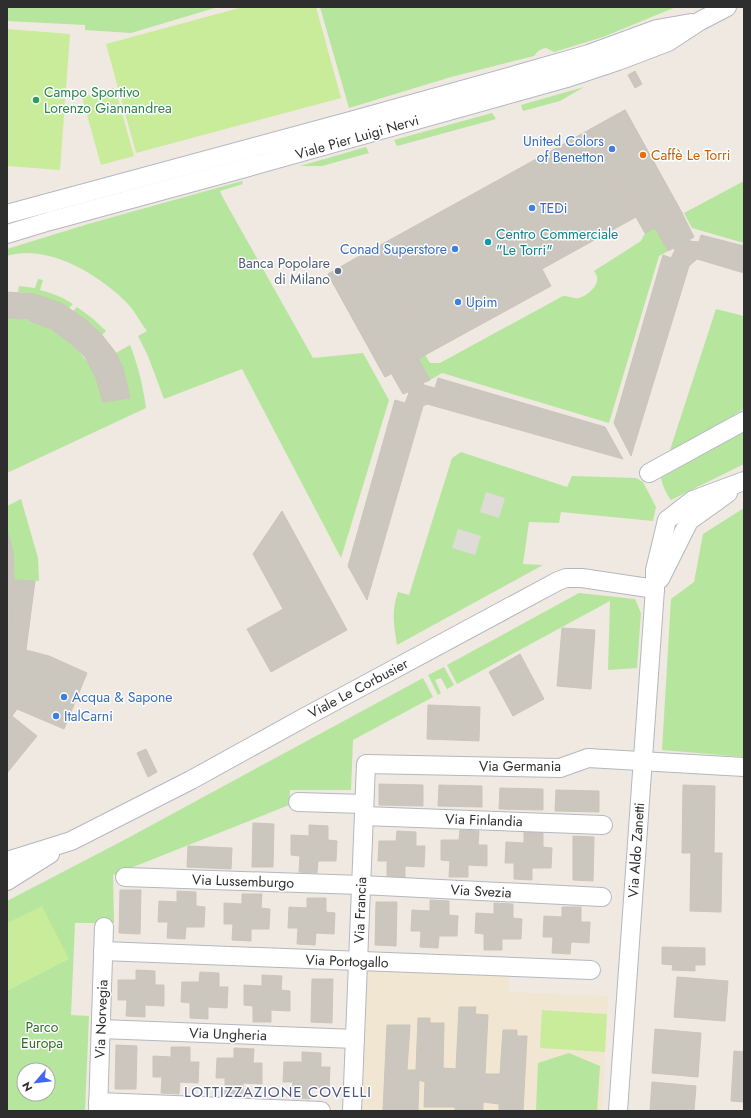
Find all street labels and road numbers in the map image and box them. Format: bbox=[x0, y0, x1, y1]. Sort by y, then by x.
street label: Viale Pier Luigi Nervi bbox=[293, 110, 421, 164]
street label: Viale Le Corbusier bbox=[304, 653, 412, 723]
street label: Via Germania bbox=[479, 756, 561, 776]
street label: Via Aldo Zanetti bbox=[623, 802, 649, 898]
street label: Via Finlandia bbox=[445, 809, 523, 831]
street label: Via Lussemburgo bbox=[192, 869, 295, 893]
street label: Via Francia bbox=[349, 876, 371, 944]
street label: Via Svezia bbox=[450, 879, 512, 903]
street label: Via Portogallo bbox=[305, 950, 389, 972]
street label: Via Norvegia bbox=[90, 979, 112, 1059]
street label: Via Ungheria bbox=[189, 1023, 267, 1045]

